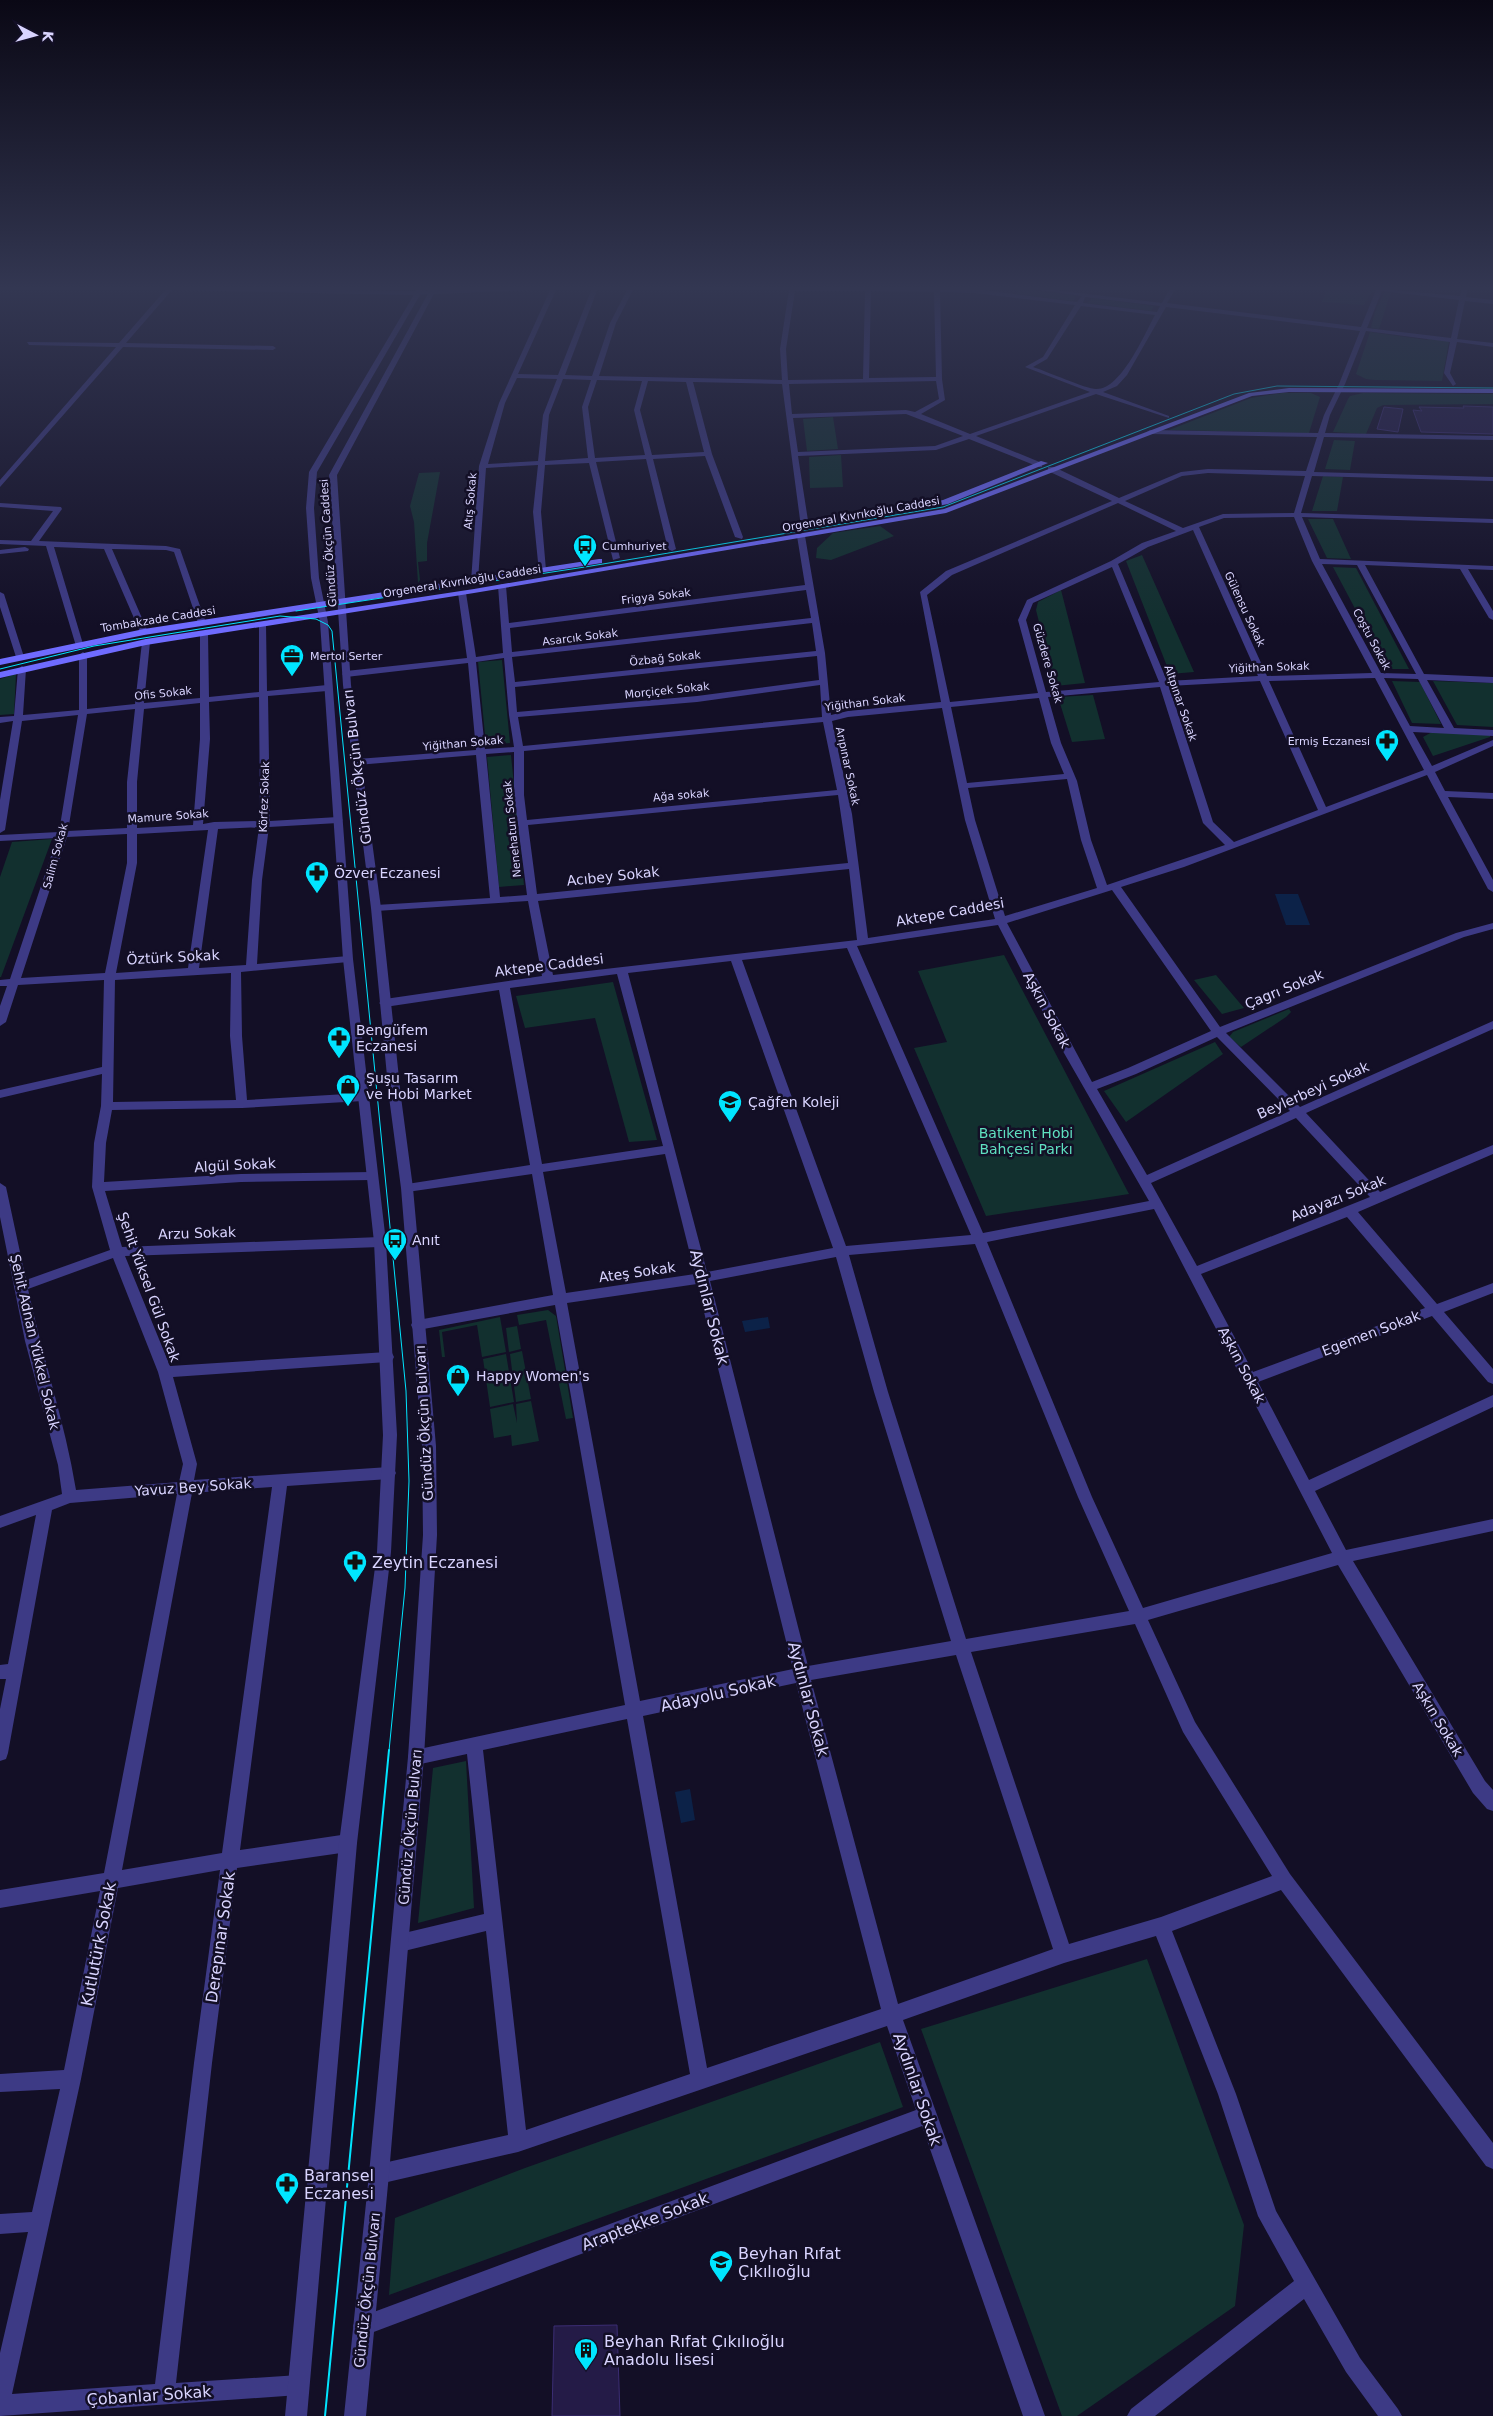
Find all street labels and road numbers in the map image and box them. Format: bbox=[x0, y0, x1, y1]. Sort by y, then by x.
street label: Atış Sokak bbox=[462, 471, 480, 530]
street label: Gündüz Ökçün Caddesi bbox=[318, 479, 339, 607]
street label: Orgeneral Kıvrıkoğlu Caddesi bbox=[781, 494, 941, 535]
street label: Orgeneral Kıvrıkoğlu Caddesi bbox=[382, 563, 542, 600]
street label: Gülensu Sokak bbox=[1221, 570, 1268, 649]
street label: Frigya Sokak bbox=[621, 586, 692, 607]
street label: Tombakzade Caddesi bbox=[99, 604, 216, 635]
street label: Coştu Sokak bbox=[1350, 606, 1394, 673]
street label: Güzdere Sokak bbox=[1030, 622, 1065, 705]
street label: Asarcık Sokak bbox=[541, 626, 619, 649]
street label: Özbağ Sokak bbox=[629, 648, 702, 669]
street label: Yiğithan Sokak bbox=[1227, 660, 1310, 675]
street label: Altpınar Sokak bbox=[1161, 663, 1200, 744]
street label: Morçiçek Sokak bbox=[624, 680, 711, 701]
street label: Ofis Sokak bbox=[134, 684, 193, 703]
street label: Gündüz Ökçün Bulvarı bbox=[339, 689, 374, 846]
street label: Yiğithan Sokak bbox=[823, 691, 907, 714]
street label: Arıpınar Sokak bbox=[833, 726, 862, 807]
street label: Yiğithan Sokak bbox=[421, 733, 505, 754]
street label: Körfez Sokak bbox=[257, 761, 272, 833]
street label: Nenehatun Sokak bbox=[501, 779, 524, 878]
street label: Ağa sokak bbox=[652, 787, 710, 804]
street label: Mamure Sokak bbox=[127, 807, 210, 826]
street label: Salim Sokak bbox=[41, 821, 71, 890]
street label: Acıbey Sokak bbox=[566, 863, 661, 889]
street label: Aktepe Caddesi bbox=[895, 895, 1005, 929]
street label: Öztürk Sokak bbox=[126, 946, 221, 967]
street label: Aktepe Caddesi bbox=[494, 950, 604, 980]
street label: Çagrı Sokak bbox=[1242, 966, 1326, 1012]
street label: Aşkın Sokak bbox=[1020, 969, 1074, 1052]
street label: Beylerbeyi Sokak bbox=[1255, 1058, 1372, 1122]
street label: Algül Sokak bbox=[194, 1155, 277, 1175]
street label: Adayazı Sokak bbox=[1288, 1171, 1389, 1224]
street label: Şehit Yüksel Gül Sokak bbox=[114, 1210, 184, 1365]
street label: Arzu Sokak bbox=[158, 1224, 237, 1242]
street label: Aydınlar Sokak bbox=[686, 1248, 733, 1367]
street label: Şehit Adnan Yükkel Sokak bbox=[7, 1253, 63, 1432]
street label: Ateş Sokak bbox=[598, 1259, 677, 1285]
street label: Egemen Sokak bbox=[1320, 1307, 1423, 1359]
street label: Aşkın Sokak bbox=[1215, 1324, 1269, 1407]
street label: Gündüz Ökçün Bulvarı bbox=[411, 1345, 436, 1501]
street label: Yavuz Bey Sokak bbox=[133, 1475, 253, 1499]
street label: Aydınlar Sokak bbox=[784, 1640, 833, 1759]
street label: Adayolu Sokak bbox=[659, 1671, 778, 1716]
street label: Aşkın Sokak bbox=[1409, 1679, 1467, 1760]
street label: Gündüz Ökçün Bulvarı bbox=[394, 1748, 425, 1905]
street label: Derepınar Sokak bbox=[202, 1869, 239, 2004]
street label: Kutlutürk Sokak bbox=[77, 1880, 120, 2008]
street label: Aydınlar Sokak bbox=[889, 2030, 946, 2149]
street label: Araptekke Sokak bbox=[579, 2188, 712, 2254]
street label: Gündüz Ökçün Bulvarı bbox=[350, 2211, 383, 2368]
street label: Çobanlar Sokak bbox=[86, 2382, 213, 2409]

